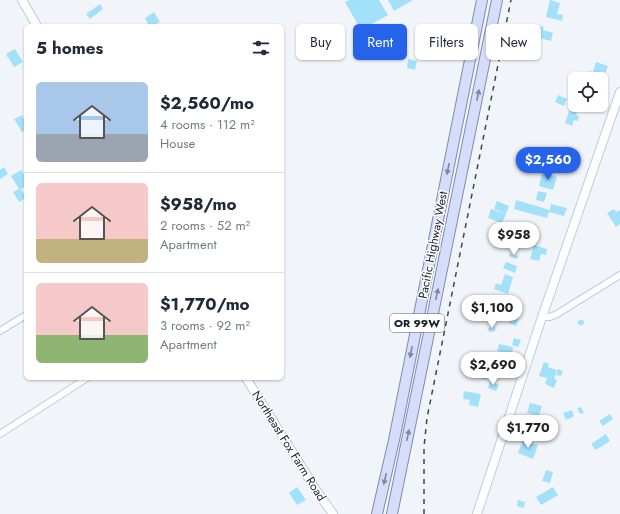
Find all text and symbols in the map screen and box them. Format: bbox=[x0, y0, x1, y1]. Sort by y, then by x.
chip: Buy bbox=[296, 24, 345, 60]
chip: Rent bbox=[353, 24, 407, 60]
chip: Filters bbox=[415, 24, 478, 60]
chip: New bbox=[486, 24, 541, 60]
text: 5 homes bbox=[36, 36, 103, 60]
icon: filters bbox=[250, 37, 272, 59]
map controls bbox=[568, 72, 608, 112]
button: locate bbox=[568, 72, 608, 112]
one-way arrow bbox=[475, 89, 481, 101]
text: $2,560/mo bbox=[160, 91, 254, 115]
icon: home bbox=[68, 98, 116, 146]
text: 4 rooms · 112 m² bbox=[160, 115, 255, 134]
text: House bbox=[160, 134, 195, 153]
pin: $2,560 bbox=[515, 147, 581, 181]
text: $2,560 bbox=[525, 150, 571, 169]
one-way arrow bbox=[445, 163, 451, 175]
street label: Pacific Highway West bbox=[414, 190, 452, 300]
text: $958/mo bbox=[160, 192, 236, 216]
icon: home bbox=[68, 199, 116, 247]
text: 2 rooms · 52 m² bbox=[160, 216, 250, 235]
pin: $958 bbox=[490, 222, 538, 256]
text: $958 bbox=[497, 225, 531, 244]
text: Apartment bbox=[160, 235, 217, 254]
one-way arrow bbox=[434, 287, 440, 300]
text: $1,770/mo bbox=[160, 292, 250, 316]
pin: $1,100 bbox=[459, 295, 525, 329]
text: $1,100 bbox=[471, 298, 513, 317]
icon: home bbox=[68, 299, 116, 347]
road number: OR 99W bbox=[390, 314, 444, 332]
text: 3 rooms · 92 m² bbox=[160, 316, 250, 335]
text: Apartment bbox=[160, 335, 217, 354]
one-way arrow bbox=[408, 346, 414, 358]
pin: $2,690 bbox=[460, 352, 526, 386]
text: $2,690 bbox=[470, 355, 516, 374]
street label: Northeast Fox Farm Road bbox=[248, 387, 330, 505]
pin: $1,770 bbox=[495, 415, 561, 449]
text: $1,770 bbox=[506, 418, 550, 437]
one-way arrow bbox=[406, 428, 412, 441]
one-way arrow bbox=[382, 473, 388, 485]

